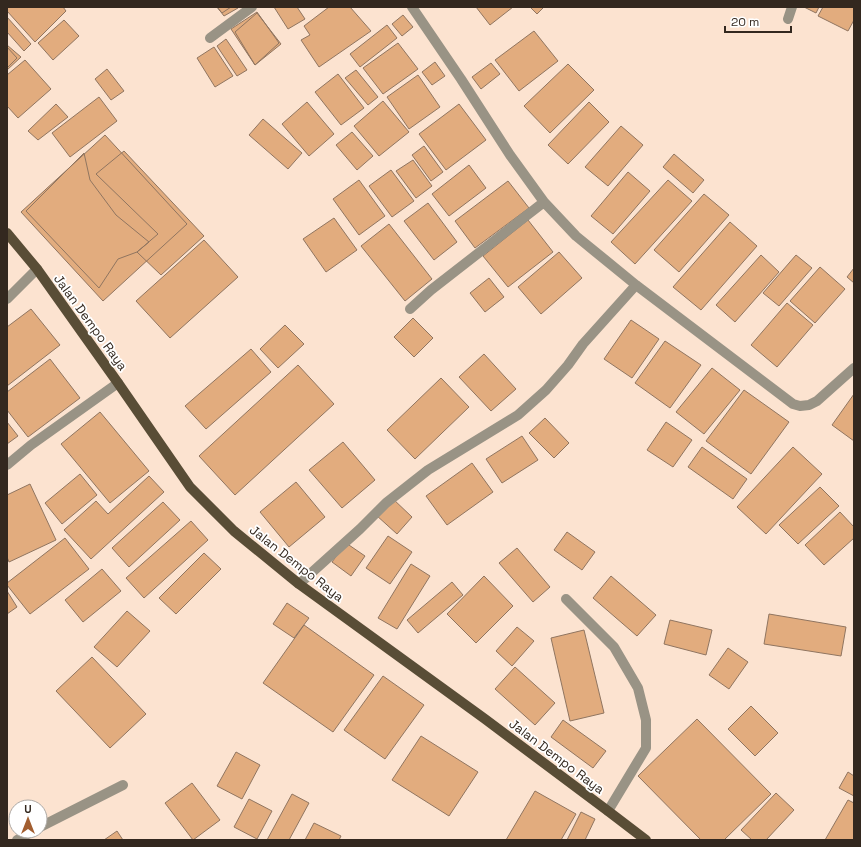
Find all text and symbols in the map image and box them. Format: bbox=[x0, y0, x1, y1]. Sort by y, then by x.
scale bar bbox=[725, 8, 791, 34]
text: 20 m bbox=[731, 14, 759, 30]
street label: Jalan Dempo Raya bbox=[50, 271, 132, 374]
street label: Jalan Dempo Raya bbox=[246, 521, 348, 606]
street label: Jalan Dempo Raya bbox=[506, 715, 608, 798]
north arrow bbox=[8, 799, 48, 839]
text: U bbox=[24, 802, 32, 816]

